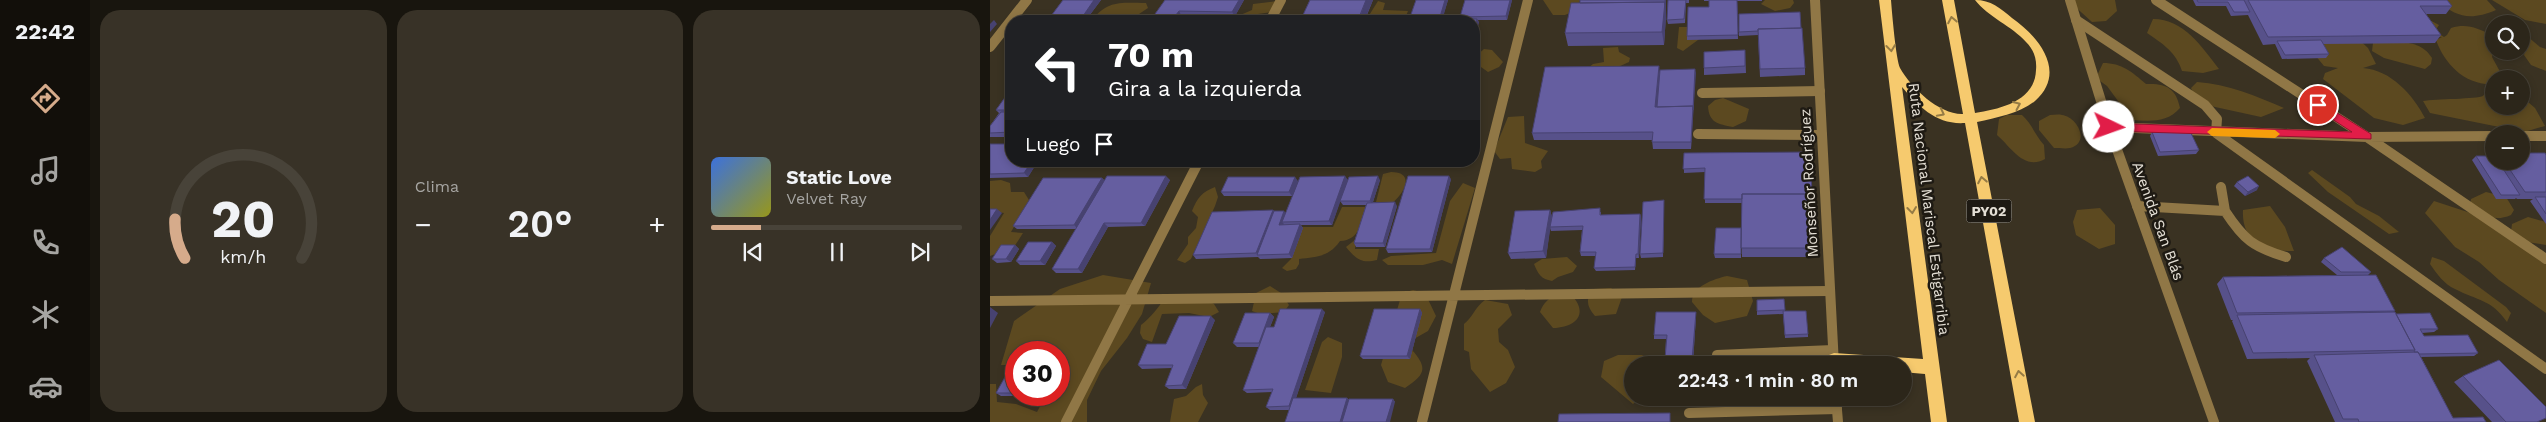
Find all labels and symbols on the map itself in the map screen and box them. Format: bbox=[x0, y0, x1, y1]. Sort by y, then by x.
one-way arrow bbox=[1947, 16, 1957, 25]
one-way arrow bbox=[1886, 44, 1896, 53]
street label: Ruta Nacional Mariscal Estigarribia bbox=[1905, 82, 1953, 337]
pin bbox=[2297, 84, 2339, 126]
one-way arrow bbox=[2012, 100, 2021, 111]
position arrow bbox=[2082, 100, 2134, 152]
one-way arrow bbox=[1936, 107, 1945, 117]
street label: Monseñor Rodríguez bbox=[1796, 108, 1822, 258]
street label: Avenida San Blás bbox=[2128, 159, 2188, 283]
one-way arrow bbox=[1978, 175, 1988, 184]
road number: PY02 bbox=[1966, 200, 2012, 222]
one-way arrow bbox=[1906, 205, 1916, 214]
speed limit sign: 30 bbox=[1005, 341, 1070, 406]
one-way arrow bbox=[2014, 370, 2024, 378]

